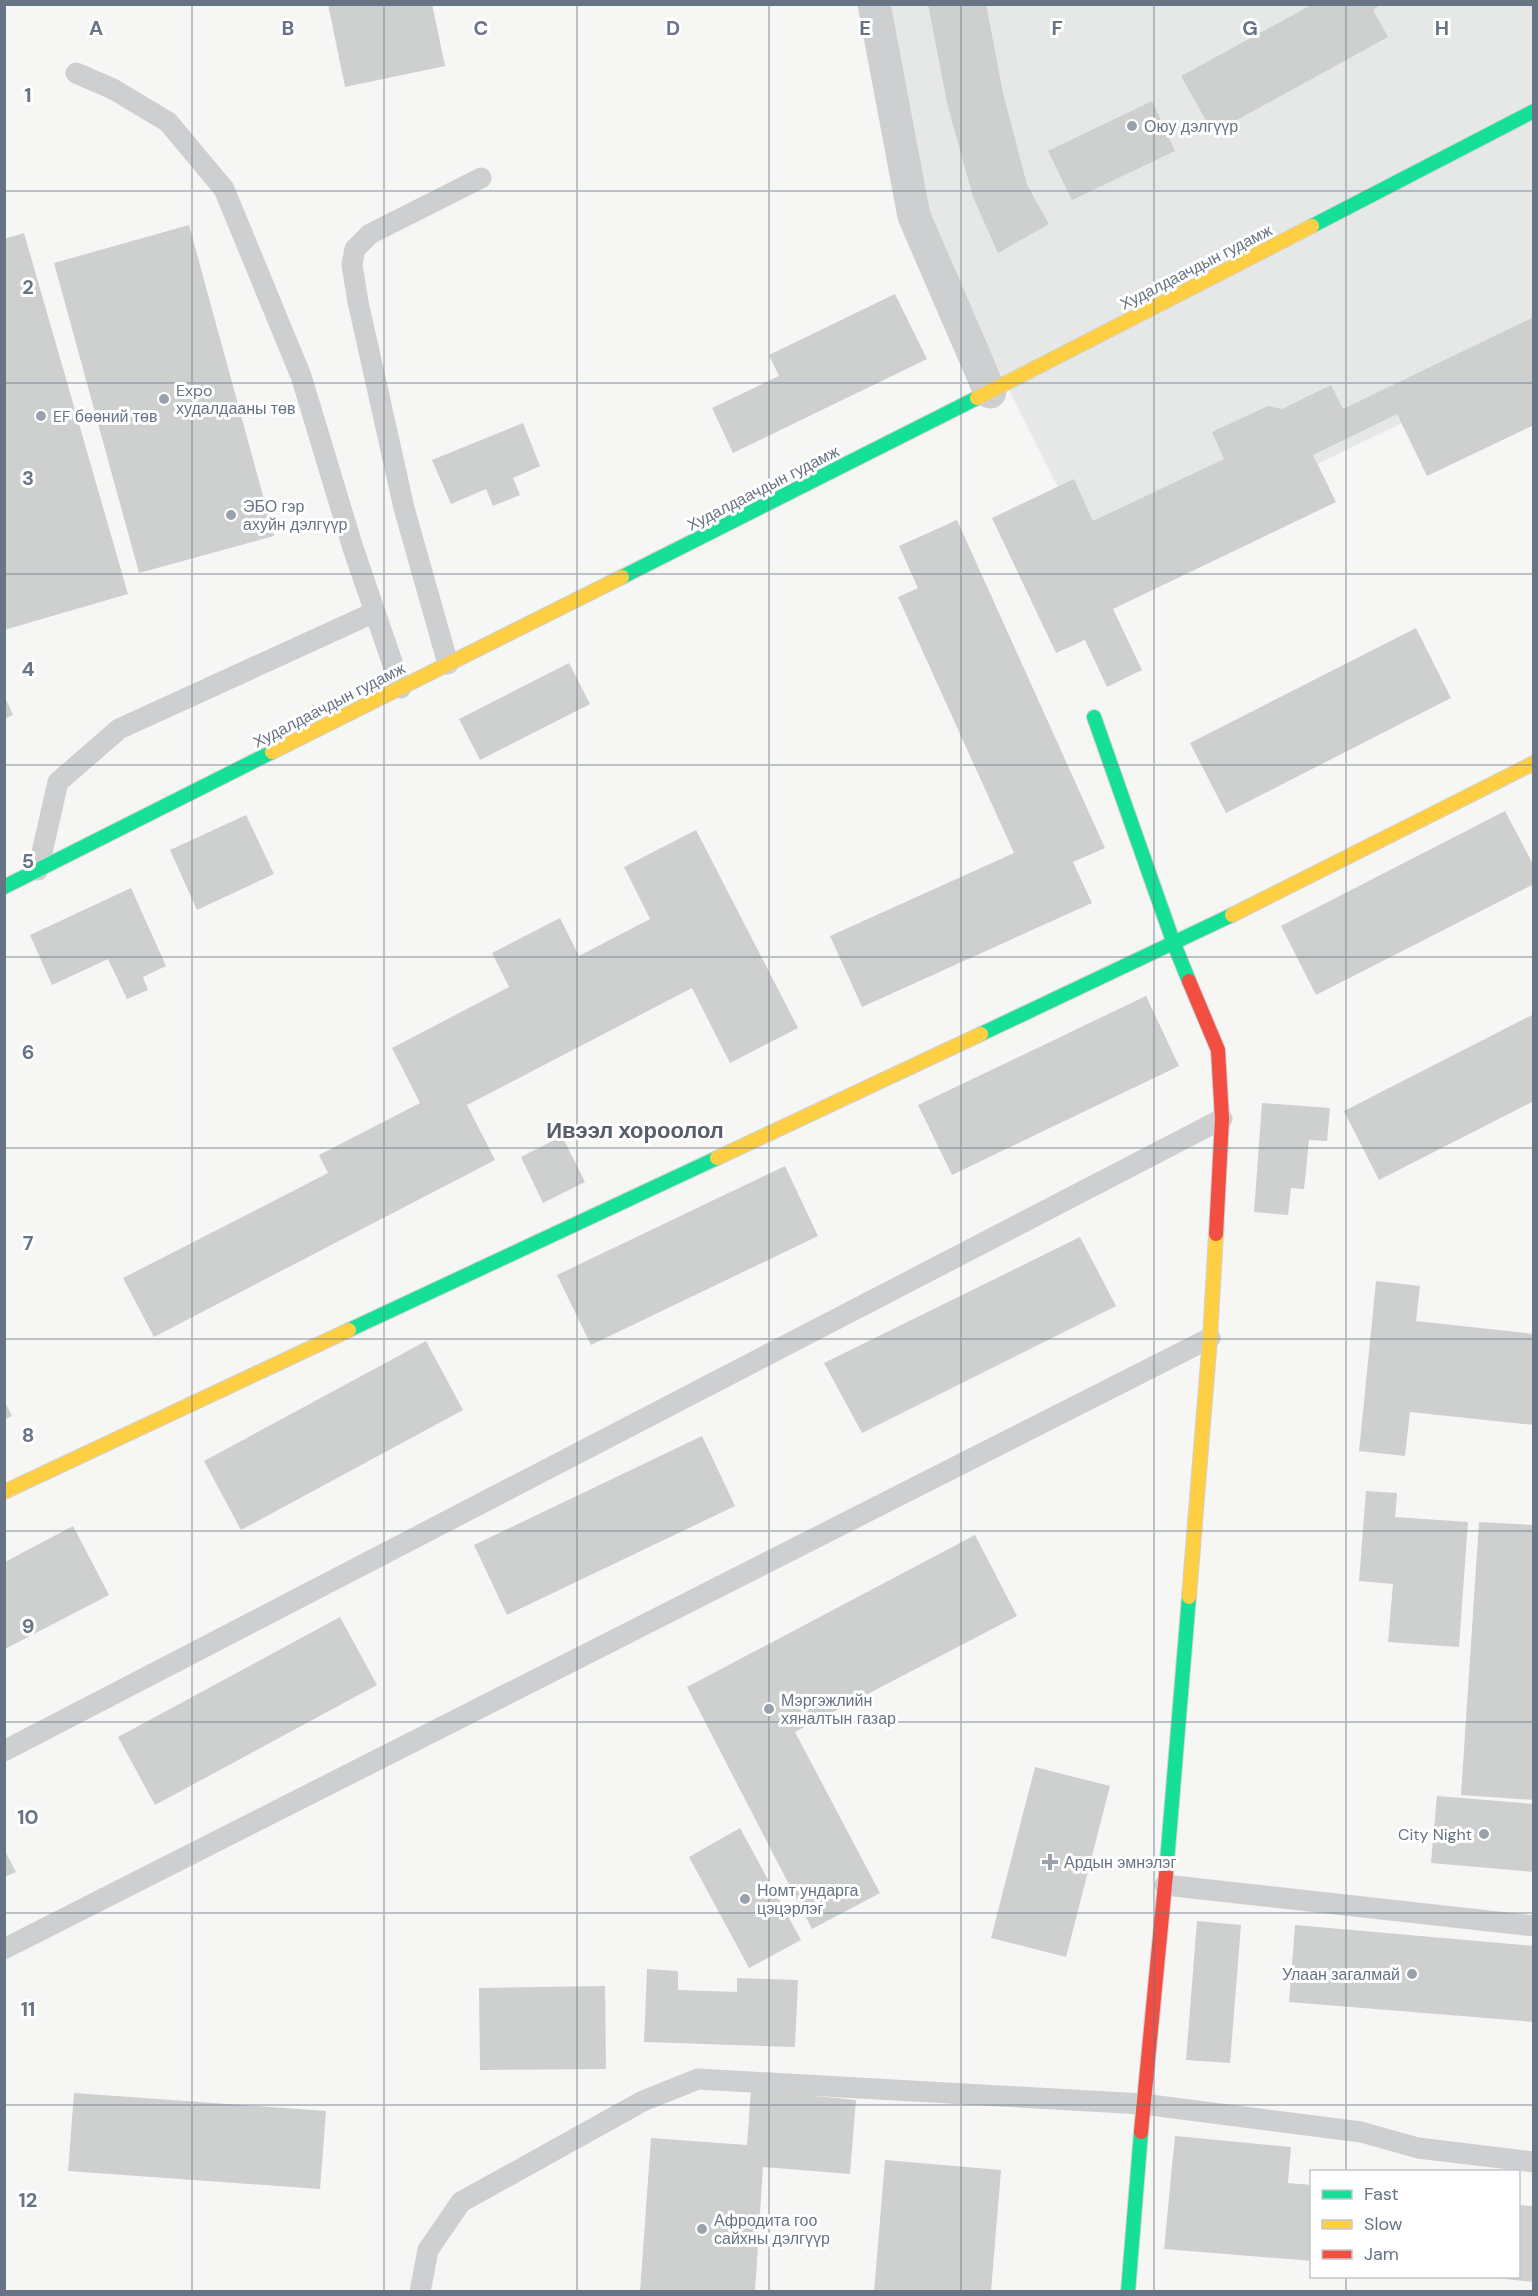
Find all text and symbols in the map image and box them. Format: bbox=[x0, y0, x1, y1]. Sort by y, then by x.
text: A bbox=[89, 15, 103, 41]
text: B bbox=[282, 15, 294, 41]
text: C bbox=[474, 15, 488, 41]
text: D bbox=[666, 15, 680, 41]
text: E bbox=[859, 15, 871, 41]
text: F bbox=[1051, 15, 1063, 41]
text: G bbox=[1242, 15, 1258, 41]
text: H bbox=[1435, 15, 1449, 41]
text: 1 bbox=[24, 82, 32, 108]
place label: Оюу дэлгүүр bbox=[1144, 116, 1238, 137]
marker: Оюу дэлгүүр bbox=[1125, 119, 1139, 133]
street label: Худалдаачдын гудамж bbox=[1117, 219, 1276, 314]
text: 2 bbox=[22, 274, 34, 300]
place label: Expo худалдааны төв bbox=[176, 380, 296, 419]
marker: Expo худалдааны төв bbox=[157, 392, 171, 406]
place label: EF бөөний төв bbox=[53, 406, 158, 427]
marker: EF бөөний төв bbox=[34, 409, 48, 423]
street label: Худалдаачдын гудамж bbox=[684, 440, 843, 535]
text: 3 bbox=[22, 465, 34, 491]
place label: ЭБО гэр ахуйн дэлгүүр bbox=[243, 496, 347, 535]
marker: ЭБО гэр ахуйн дэлгүүр bbox=[224, 508, 238, 522]
text: 4 bbox=[22, 656, 35, 682]
street label: Худалдаачдын гудамж bbox=[250, 657, 409, 752]
text: 5 bbox=[22, 848, 34, 874]
text: 6 bbox=[22, 1039, 34, 1065]
district label: Ивээл хороолол bbox=[546, 1116, 724, 1145]
text: 7 bbox=[23, 1230, 34, 1256]
text: 8 bbox=[22, 1422, 34, 1448]
text: 9 bbox=[22, 1613, 34, 1639]
place label: Мэргэжлийн хяналтын газар bbox=[781, 1690, 896, 1729]
marker: Мэргэжлийн хяналтын газар bbox=[762, 1702, 776, 1716]
text: 10 bbox=[17, 1804, 39, 1830]
place label: City Night bbox=[1398, 1824, 1472, 1845]
marker: City Night bbox=[1477, 1827, 1491, 1841]
place label: Ардын эмнэлэг bbox=[1064, 1852, 1176, 1873]
marker: Ардын эмнэлэг bbox=[1041, 1853, 1059, 1871]
place label: Номт ундарга цэцэрлэг bbox=[757, 1880, 858, 1919]
marker: Номт ундарга цэцэрлэг bbox=[738, 1892, 752, 1906]
place label: Улаан загалмай bbox=[1282, 1964, 1400, 1985]
marker: Улаан загалмай bbox=[1405, 1967, 1419, 1981]
text: 11 bbox=[21, 1996, 35, 2022]
legend bbox=[1310, 2170, 1520, 2278]
text: Fast bbox=[1364, 2182, 1399, 2206]
text: 12 bbox=[19, 2187, 37, 2213]
place label: Афродита гоо сайхны дэлгүүр bbox=[714, 2210, 830, 2249]
text: Slow bbox=[1364, 2212, 1403, 2236]
marker: Афродита гоо сайхны дэлгүүр bbox=[695, 2222, 709, 2236]
text: Jam bbox=[1364, 2242, 1399, 2266]

